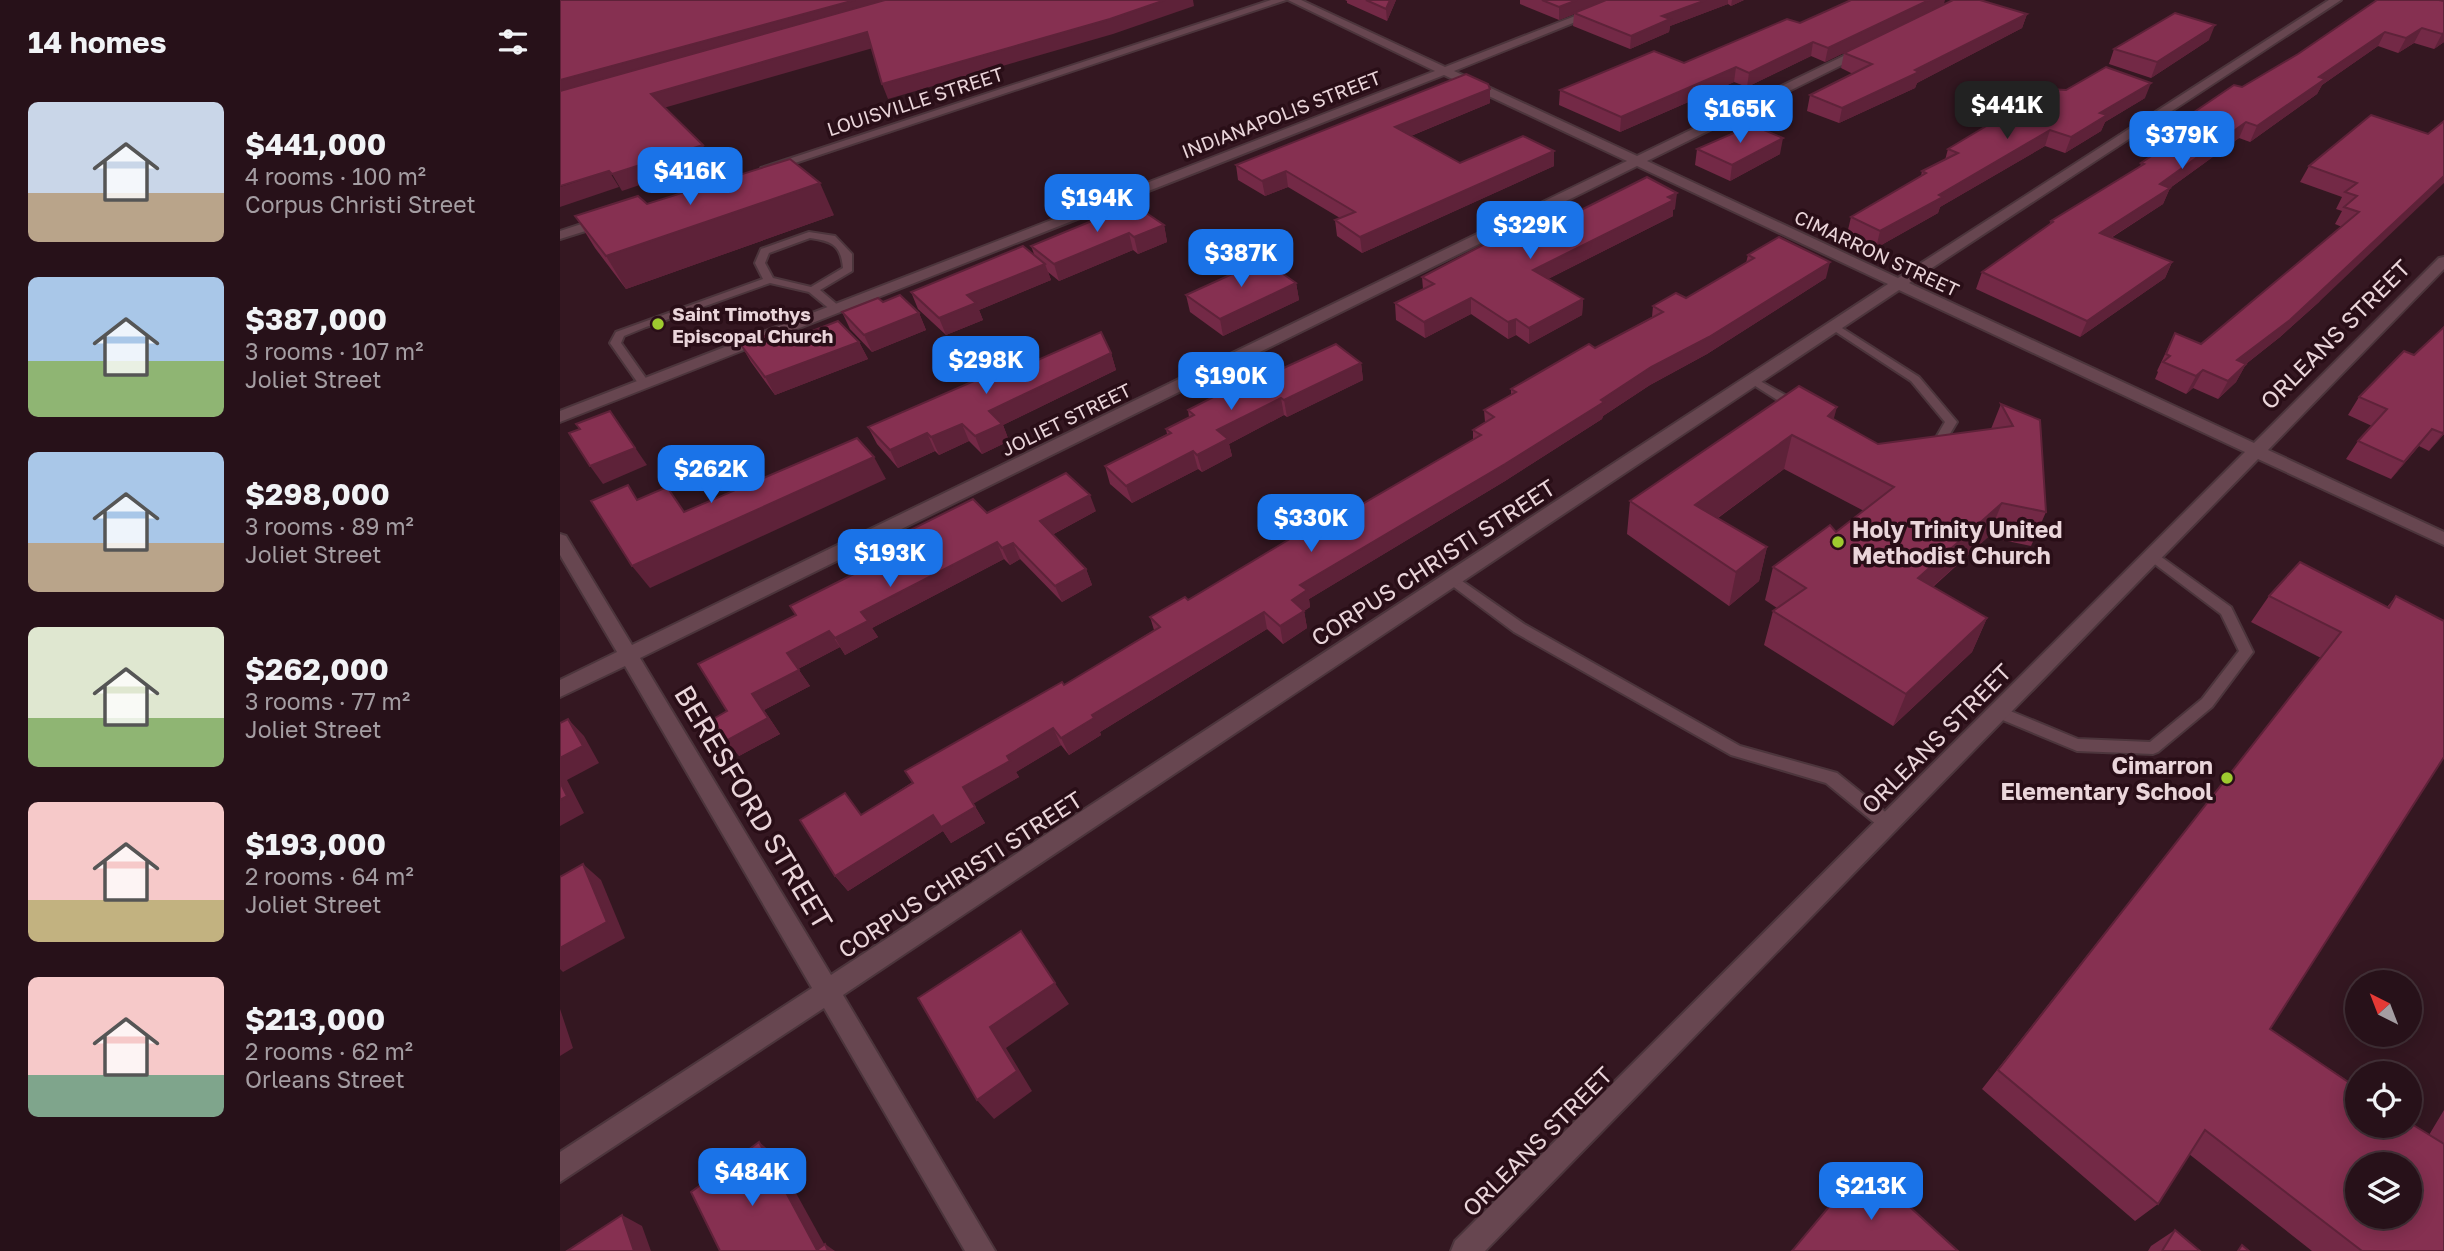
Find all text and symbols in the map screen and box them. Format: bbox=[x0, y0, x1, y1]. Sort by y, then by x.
icon: filters bbox=[494, 23, 532, 61]
text: 14 homes bbox=[28, 24, 167, 60]
street label: LOUISVILLE STREET bbox=[824, 62, 1006, 140]
street label: INDIANAPOLIS STREET bbox=[1178, 65, 1384, 163]
pin: $441K bbox=[1958, 82, 2056, 141]
pin: $165K bbox=[1691, 86, 1789, 145]
text: $441K bbox=[1971, 90, 2043, 118]
text: $165K bbox=[1704, 94, 1776, 122]
pin: $379K bbox=[2133, 111, 2231, 171]
text: $379K bbox=[2145, 120, 2219, 148]
text: $441,000 bbox=[245, 126, 386, 162]
icon: home bbox=[84, 130, 168, 214]
pin: $416K bbox=[641, 148, 739, 207]
text: $416K bbox=[654, 156, 726, 184]
text: 4 rooms · 100 m² bbox=[245, 162, 426, 190]
pin: $194K bbox=[1048, 174, 1146, 234]
text: $194K bbox=[1061, 183, 1133, 211]
text: Corpus Christi Street bbox=[245, 190, 476, 218]
pin: $329K bbox=[1481, 202, 1579, 261]
street label: CIMARRON STREET bbox=[1791, 205, 1963, 301]
text: $329K bbox=[1493, 210, 1567, 238]
pin: $387K bbox=[1192, 230, 1290, 289]
text: $387K bbox=[1204, 238, 1278, 266]
street label: ORLEANS STREET bbox=[2254, 253, 2416, 415]
text: $387,000 bbox=[245, 301, 387, 337]
place label: Saint Timothys Episcopal Church bbox=[672, 302, 833, 347]
icon: home bbox=[84, 305, 168, 389]
marker: Saint Timothys Episcopal Church bbox=[650, 316, 666, 332]
pin: $298K bbox=[937, 336, 1035, 396]
text: 3 rooms · 107 m² bbox=[245, 337, 423, 365]
text: $298K bbox=[948, 345, 1024, 373]
pin: $190K bbox=[1182, 352, 1280, 412]
text: $190K bbox=[1194, 361, 1268, 389]
text: Joliet Street bbox=[245, 365, 381, 393]
street label: JOLIET STREET bbox=[997, 378, 1135, 460]
pin: $262K bbox=[662, 446, 760, 505]
text: $262K bbox=[674, 454, 748, 482]
street label: CORPUS CHRISTI STREET bbox=[1306, 473, 1560, 651]
text: $298,000 bbox=[245, 476, 390, 512]
icon: home bbox=[84, 480, 168, 564]
pin: $330K bbox=[1262, 494, 1360, 554]
text: $330K bbox=[1273, 503, 1349, 531]
text: 3 rooms · 89 m² bbox=[245, 512, 414, 540]
place label: Holy Trinity United Methodist Church bbox=[1852, 515, 2063, 569]
pin: $193K bbox=[841, 530, 939, 589]
marker: Holy Trinity United Methodist Church bbox=[1830, 534, 1846, 550]
text: $193K bbox=[854, 538, 926, 566]
text: Joliet Street bbox=[245, 540, 381, 568]
text: $262,000 bbox=[245, 651, 389, 687]
icon: home bbox=[84, 655, 168, 739]
street label: ORLEANS STREET bbox=[1855, 657, 2017, 819]
street label: BERESFORD STREET bbox=[668, 679, 840, 935]
text: 3 rooms · 77 m² bbox=[245, 687, 410, 715]
text: Joliet Street bbox=[245, 715, 381, 743]
place label: Cimarron Elementary School bbox=[2000, 751, 2213, 805]
marker: Cimarron Elementary School bbox=[2219, 770, 2235, 786]
street label: CORPUS CHRISTI STREET bbox=[833, 785, 1087, 963]
text: $193,000 bbox=[245, 826, 386, 862]
icon: home bbox=[84, 830, 168, 914]
text: 2 rooms · 64 m² bbox=[245, 862, 414, 890]
text: Joliet Street bbox=[245, 890, 381, 918]
north arrow bbox=[2345, 970, 2422, 1046]
map controls bbox=[2345, 970, 2422, 1229]
text: $213,000 bbox=[245, 1001, 385, 1037]
icon: home bbox=[84, 1005, 168, 1089]
text: 2 rooms · 62 m² bbox=[245, 1037, 413, 1065]
street label: ORLEANS STREET bbox=[1456, 1060, 1618, 1222]
button: locate bbox=[2345, 1061, 2422, 1138]
text: Orleans Street bbox=[245, 1065, 405, 1093]
pin: $484K bbox=[703, 1148, 801, 1208]
button: layers bbox=[2345, 1152, 2422, 1229]
text: $484K bbox=[714, 1157, 790, 1185]
pin: $213K bbox=[1822, 1162, 1920, 1222]
text: $213K bbox=[1835, 1171, 1907, 1199]

